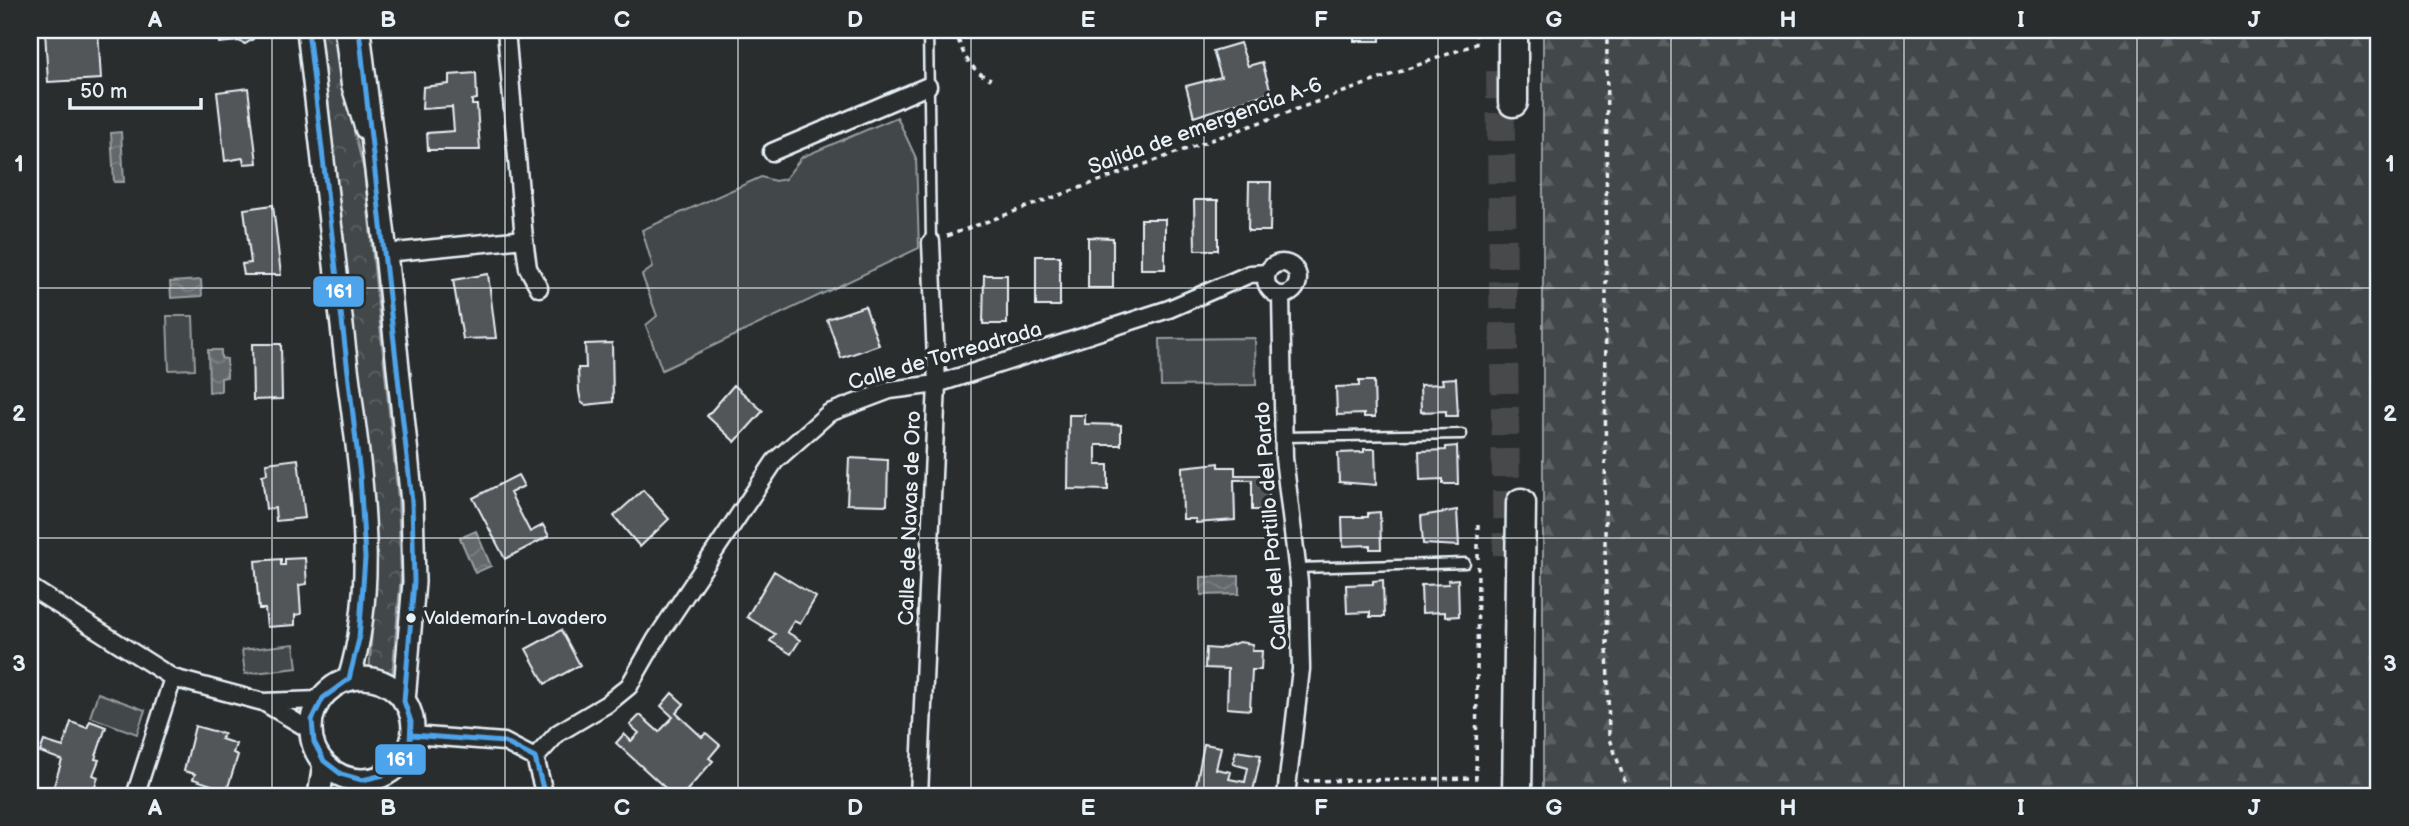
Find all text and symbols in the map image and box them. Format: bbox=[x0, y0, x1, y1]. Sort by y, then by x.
text: A bbox=[147, 6, 163, 34]
text: B bbox=[380, 6, 396, 34]
text: C bbox=[614, 6, 630, 34]
text: D bbox=[847, 6, 863, 34]
text: E bbox=[1081, 6, 1096, 34]
text: F bbox=[1314, 6, 1328, 34]
text: G bbox=[1546, 6, 1563, 34]
text: H bbox=[1779, 6, 1797, 34]
text: I bbox=[2017, 6, 2025, 34]
text: J bbox=[2248, 6, 2261, 34]
scale bar bbox=[70, 66, 201, 110]
street label: Salida de emergencia A-6 bbox=[1085, 72, 1325, 180]
text: 50 m bbox=[80, 79, 127, 104]
text: 1 bbox=[14, 150, 24, 178]
text: 1 bbox=[2385, 150, 2395, 178]
line badge: 161 bbox=[312, 275, 365, 308]
text: 161 bbox=[325, 281, 353, 304]
street label: Calle de Torreadrada bbox=[845, 316, 1045, 396]
text: 2 bbox=[12, 400, 26, 428]
text: 2 bbox=[2383, 400, 2397, 428]
street label: Calle del Portillo del Pardo bbox=[1250, 401, 1292, 651]
street label: Calle de Navas de Oro bbox=[894, 410, 926, 626]
place label: Valdemarín-Lavadero bbox=[424, 607, 607, 630]
marker: Valdemarín-Lavadero bbox=[404, 611, 418, 625]
text: 3 bbox=[12, 650, 26, 678]
text: 3 bbox=[2383, 650, 2397, 678]
line badge: 161 bbox=[374, 743, 427, 776]
text: 161 bbox=[386, 749, 414, 772]
text: A bbox=[147, 794, 163, 822]
text: B bbox=[380, 794, 396, 822]
text: C bbox=[614, 794, 630, 822]
text: D bbox=[847, 794, 863, 822]
text: E bbox=[1081, 794, 1096, 822]
text: F bbox=[1314, 794, 1328, 822]
text: G bbox=[1546, 794, 1563, 822]
text: H bbox=[1779, 794, 1797, 822]
text: I bbox=[2017, 794, 2025, 822]
text: J bbox=[2248, 794, 2261, 822]

